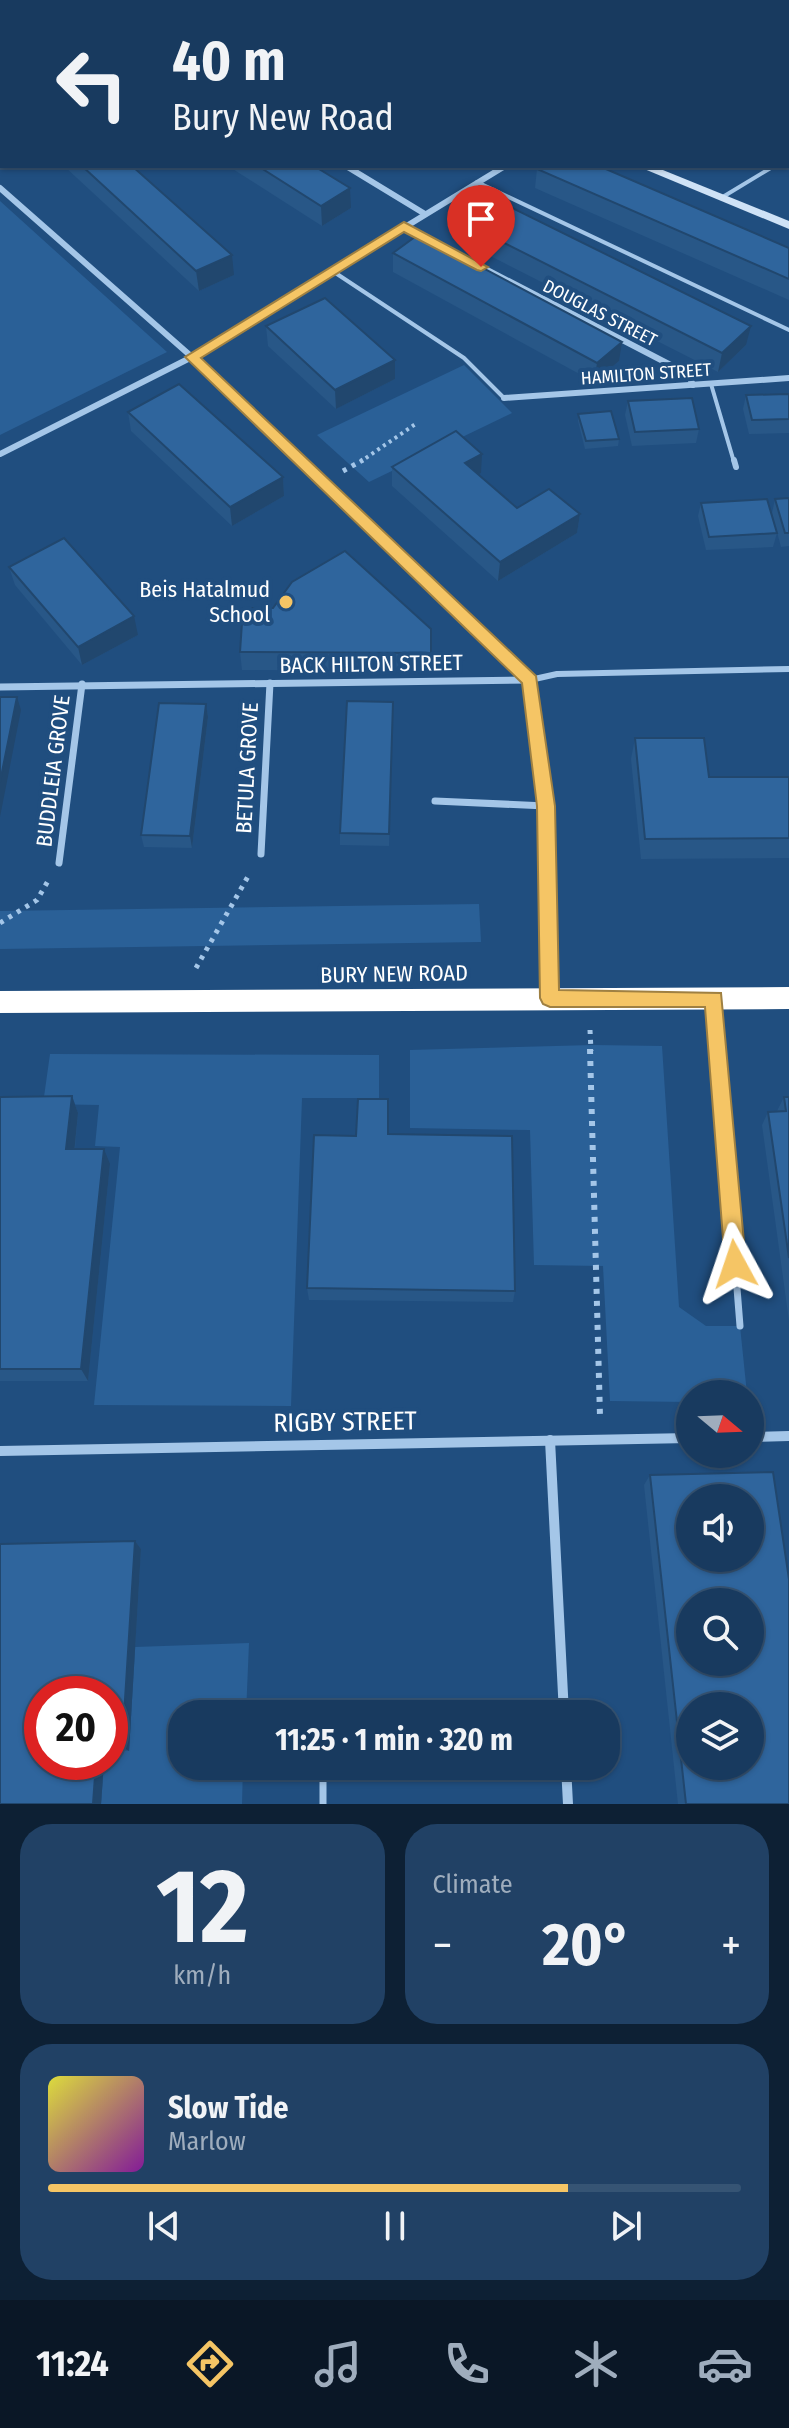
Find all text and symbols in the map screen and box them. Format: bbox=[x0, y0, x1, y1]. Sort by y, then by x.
text: 40 m bbox=[172, 28, 286, 95]
icon: left bbox=[40, 32, 144, 136]
text: Bury New Road bbox=[172, 96, 394, 140]
pin bbox=[447, 185, 515, 267]
icon: arrive bbox=[459, 197, 503, 241]
street label: DOUGLAS STREET bbox=[539, 275, 661, 352]
street label: HAMILTON STREET bbox=[580, 358, 712, 390]
place label: Beis Hatalmud School bbox=[139, 576, 270, 628]
marker: Beis Hatalmud School bbox=[277, 593, 295, 611]
street label: BACK HILTON STREET bbox=[279, 649, 464, 679]
street label: BUDDLEIA GROVE bbox=[30, 694, 76, 848]
street label: BETULA GROVE bbox=[230, 702, 264, 834]
street label: BURY NEW ROAD bbox=[320, 959, 468, 989]
position arrow bbox=[693, 1222, 777, 1306]
north arrow bbox=[676, 1380, 764, 1468]
map controls bbox=[676, 1380, 764, 1780]
street label: RIGBY STREET bbox=[273, 1405, 417, 1439]
button: sound bbox=[676, 1484, 764, 1572]
button: search bbox=[676, 1588, 764, 1676]
speed limit sign: 20 bbox=[24, 1676, 128, 1780]
button: layers bbox=[676, 1692, 764, 1780]
text: 11:25 · 1 min · 320 m bbox=[275, 1722, 513, 1758]
text: 12 bbox=[156, 1845, 248, 1970]
text: Climate bbox=[433, 1869, 513, 1900]
text: 20° bbox=[542, 1909, 631, 1981]
text: − bbox=[433, 1919, 452, 1972]
text: + bbox=[721, 1919, 741, 1972]
text: km/h bbox=[173, 1960, 231, 1991]
text: Slow Tide bbox=[168, 2090, 289, 2126]
text: Marlow bbox=[168, 2126, 246, 2157]
icon: previous bbox=[142, 2204, 186, 2248]
icon: pause bbox=[373, 2204, 417, 2248]
icon: next bbox=[604, 2204, 648, 2248]
icon: directions bbox=[182, 2336, 238, 2392]
icon: music bbox=[310, 2336, 366, 2392]
icon: phone bbox=[439, 2336, 495, 2392]
icon: climate bbox=[568, 2336, 624, 2392]
icon: car bbox=[697, 2336, 753, 2392]
text: 11:24 bbox=[36, 2342, 109, 2386]

